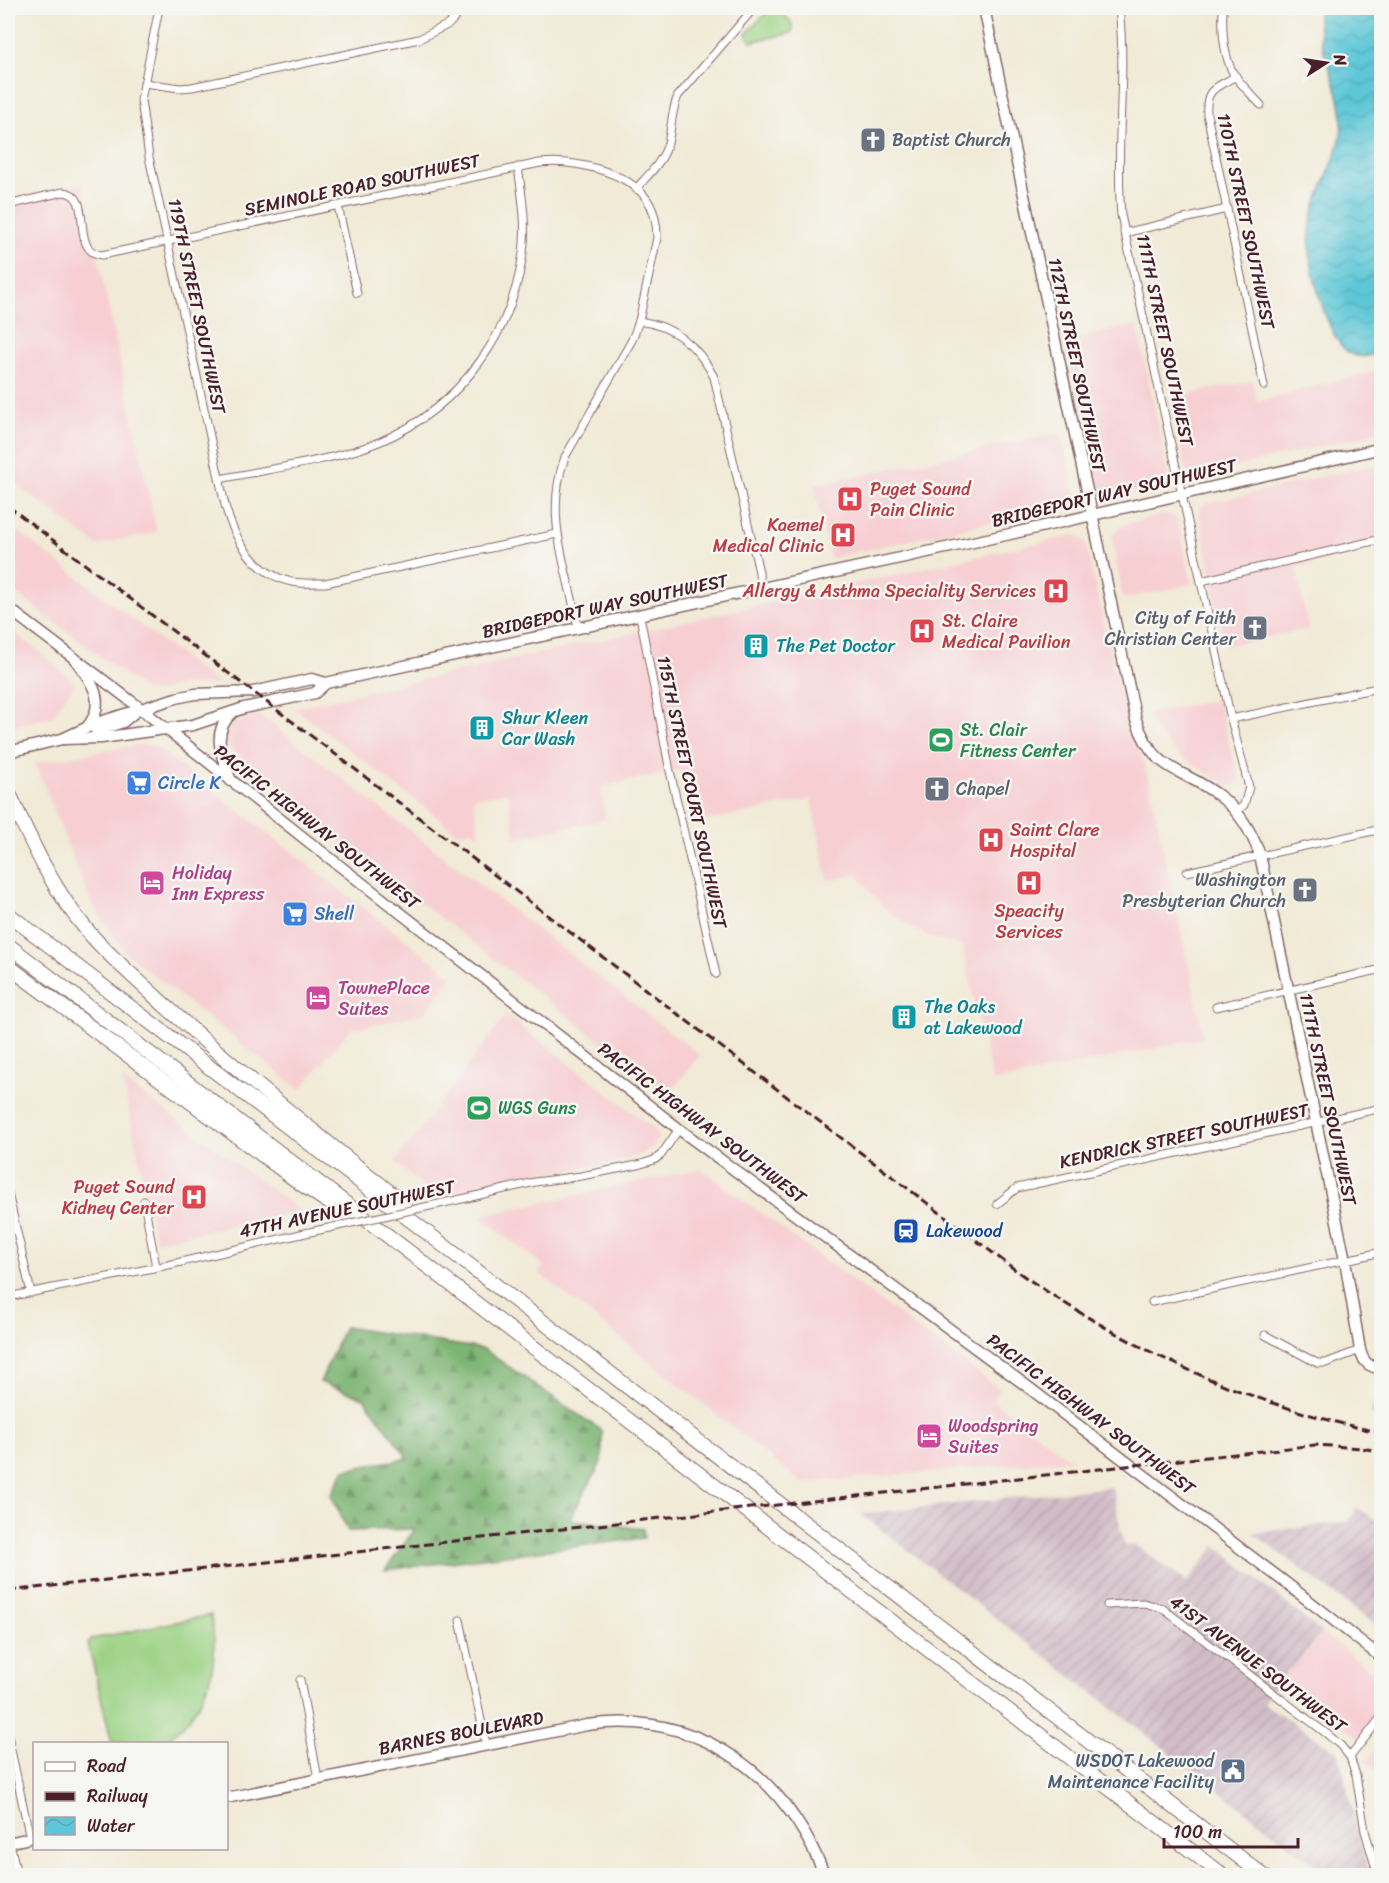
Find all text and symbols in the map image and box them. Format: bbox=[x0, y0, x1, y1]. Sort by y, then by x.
north arrow bbox=[1296, 33, 1356, 93]
text: N bbox=[1325, 51, 1356, 69]
street label: 110TH STREET SOUTHWEST bbox=[1208, 110, 1285, 333]
place label: Baptist Church bbox=[892, 124, 1011, 156]
church icon: Baptist Church bbox=[858, 125, 888, 155]
street label: SEMINOLE ROAD SOUTHWEST bbox=[241, 144, 484, 226]
street label: 119TH STREET SOUTHWEST bbox=[159, 195, 236, 418]
street label: 111TH STREET SOUTHWEST bbox=[1127, 231, 1203, 450]
street label: 112TH STREET SOUTHWEST bbox=[1039, 255, 1116, 476]
street label: BRIDGEPORT WAY SOUTHWEST bbox=[988, 449, 1241, 537]
place label: Puget Sound Pain Clinic bbox=[870, 473, 972, 526]
hospital icon: Puget Sound Pain Clinic bbox=[835, 484, 865, 514]
place label: Kaemel Medical Clinic bbox=[713, 509, 825, 562]
hospital icon: Kaemel Medical Clinic bbox=[828, 520, 858, 550]
street label: BRIDGEPORT WAY SOUTHWEST bbox=[479, 564, 732, 648]
place label: Allergy & Asthma Speciality Services bbox=[742, 575, 1037, 607]
hospital icon: Allergy & Asthma Speciality Services bbox=[1041, 576, 1071, 606]
place label: City of Faith Christian Center bbox=[1105, 602, 1238, 655]
place label: St. Claire Medical Pavilion bbox=[942, 605, 1071, 658]
church icon: City of Faith Christian Center bbox=[1240, 613, 1270, 643]
hospital icon: St. Claire Medical Pavilion bbox=[907, 616, 937, 646]
place label: The Pet Doctor bbox=[776, 630, 896, 662]
building icon: The Pet Doctor bbox=[741, 631, 771, 661]
street label: 115TH STREET COURT SOUTHWEST bbox=[647, 653, 737, 932]
place label: Shur Kleen Car Wash bbox=[502, 702, 588, 755]
building icon: Shur Kleen Car Wash bbox=[467, 713, 497, 743]
place label: St. Clair Fitness Center bbox=[960, 714, 1077, 767]
sports icon: St. Clair Fitness Center bbox=[926, 725, 956, 755]
street label: PACIFIC HIGHWAY SOUTHWEST bbox=[207, 736, 428, 919]
place label: Circle K bbox=[158, 767, 222, 799]
supermarket icon: Circle K bbox=[124, 768, 154, 798]
place label: Chapel bbox=[956, 773, 1010, 805]
church icon: Chapel bbox=[922, 774, 952, 804]
place label: Saint Clare Hospital bbox=[1010, 814, 1100, 867]
hospital icon: Saint Clare Hospital bbox=[976, 825, 1006, 855]
place label: Holiday Inn Express bbox=[171, 857, 265, 910]
place label: Washington Presbyterian Church bbox=[1122, 864, 1286, 917]
hotel icon: Holiday Inn Express bbox=[137, 868, 167, 898]
hospital icon: Speacity Services bbox=[1014, 868, 1044, 898]
church icon: Washington Presbyterian Church bbox=[1290, 875, 1320, 905]
place label: Speacity Services bbox=[994, 895, 1064, 948]
place label: Shell bbox=[314, 898, 355, 930]
supermarket icon: Shell bbox=[280, 899, 310, 929]
place label: TownePlace Suites bbox=[338, 972, 430, 1025]
hotel icon: TownePlace Suites bbox=[303, 983, 333, 1013]
street label: 111TH STREET SOUTHWEST bbox=[1290, 990, 1366, 1209]
place label: The Oaks at Lakewood bbox=[924, 991, 1023, 1044]
building icon: The Oaks at Lakewood bbox=[889, 1002, 919, 1032]
street label: PACIFIC HIGHWAY SOUTHWEST bbox=[591, 1034, 814, 1213]
place label: WGS Guns bbox=[498, 1092, 577, 1124]
sports icon: WGS Guns bbox=[464, 1093, 494, 1123]
street label: KENDRICK STREET SOUTHWEST bbox=[1056, 1094, 1313, 1178]
street label: 47TH AVENUE SOUTHWEST bbox=[236, 1170, 459, 1247]
place label: Puget Sound Kidney Center bbox=[62, 1171, 176, 1224]
hospital icon: Puget Sound Kidney Center bbox=[179, 1182, 209, 1212]
place label: Lakewood bbox=[926, 1215, 1004, 1247]
station icon: Lakewood bbox=[891, 1216, 921, 1246]
street label: PACIFIC HIGHWAY SOUTHWEST bbox=[980, 1325, 1203, 1504]
place label: Woodspring Suites bbox=[948, 1410, 1039, 1463]
hotel icon: Woodspring Suites bbox=[914, 1421, 944, 1451]
street label: 41ST AVENUE SOUTHWEST bbox=[1162, 1586, 1354, 1742]
street label: BARNES BOULEVARD bbox=[376, 1701, 547, 1765]
legend bbox=[33, 1742, 228, 1850]
place label: WSDOT Lakewood Maintenance Facility bbox=[1048, 1745, 1216, 1798]
text: Road bbox=[87, 1750, 127, 1782]
public building icon: WSDOT Lakewood Maintenance Facility bbox=[1218, 1756, 1248, 1786]
text: Railway bbox=[87, 1780, 149, 1812]
text: Water bbox=[87, 1810, 136, 1842]
scale bar bbox=[1164, 1811, 1298, 1849]
text: 100 m bbox=[1173, 1816, 1222, 1848]

